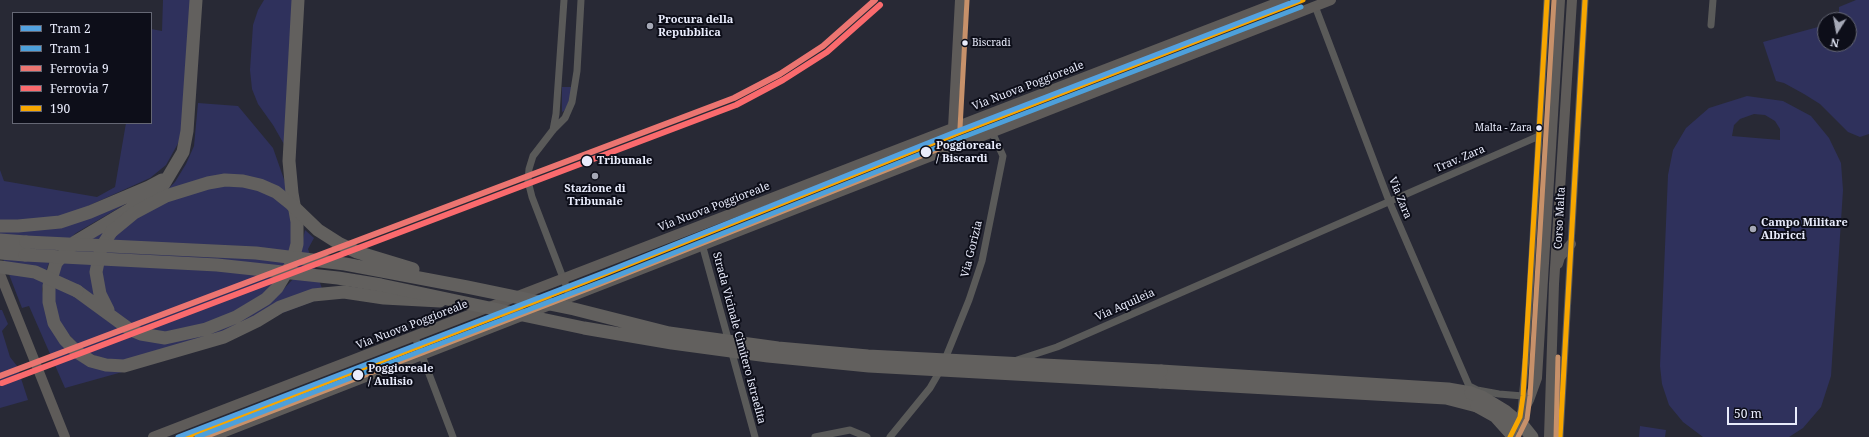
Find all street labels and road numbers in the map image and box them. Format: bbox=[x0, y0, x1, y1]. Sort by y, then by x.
street label: Via Nuova Poggioreale bbox=[970, 59, 1086, 113]
street label: Trav. Zara bbox=[1433, 143, 1487, 175]
street label: Via Zara bbox=[1386, 175, 1414, 221]
street label: Via Nuova Poggioreale bbox=[656, 180, 772, 234]
street label: Corso Malta bbox=[1552, 186, 1568, 250]
street label: Via Gorizia bbox=[959, 219, 985, 279]
street label: Strada Vicinale Cimitero Istraelita bbox=[710, 251, 768, 425]
street label: Via Aquileia bbox=[1093, 286, 1157, 324]
street label: Via Nuova Poggioreale bbox=[354, 298, 470, 352]

